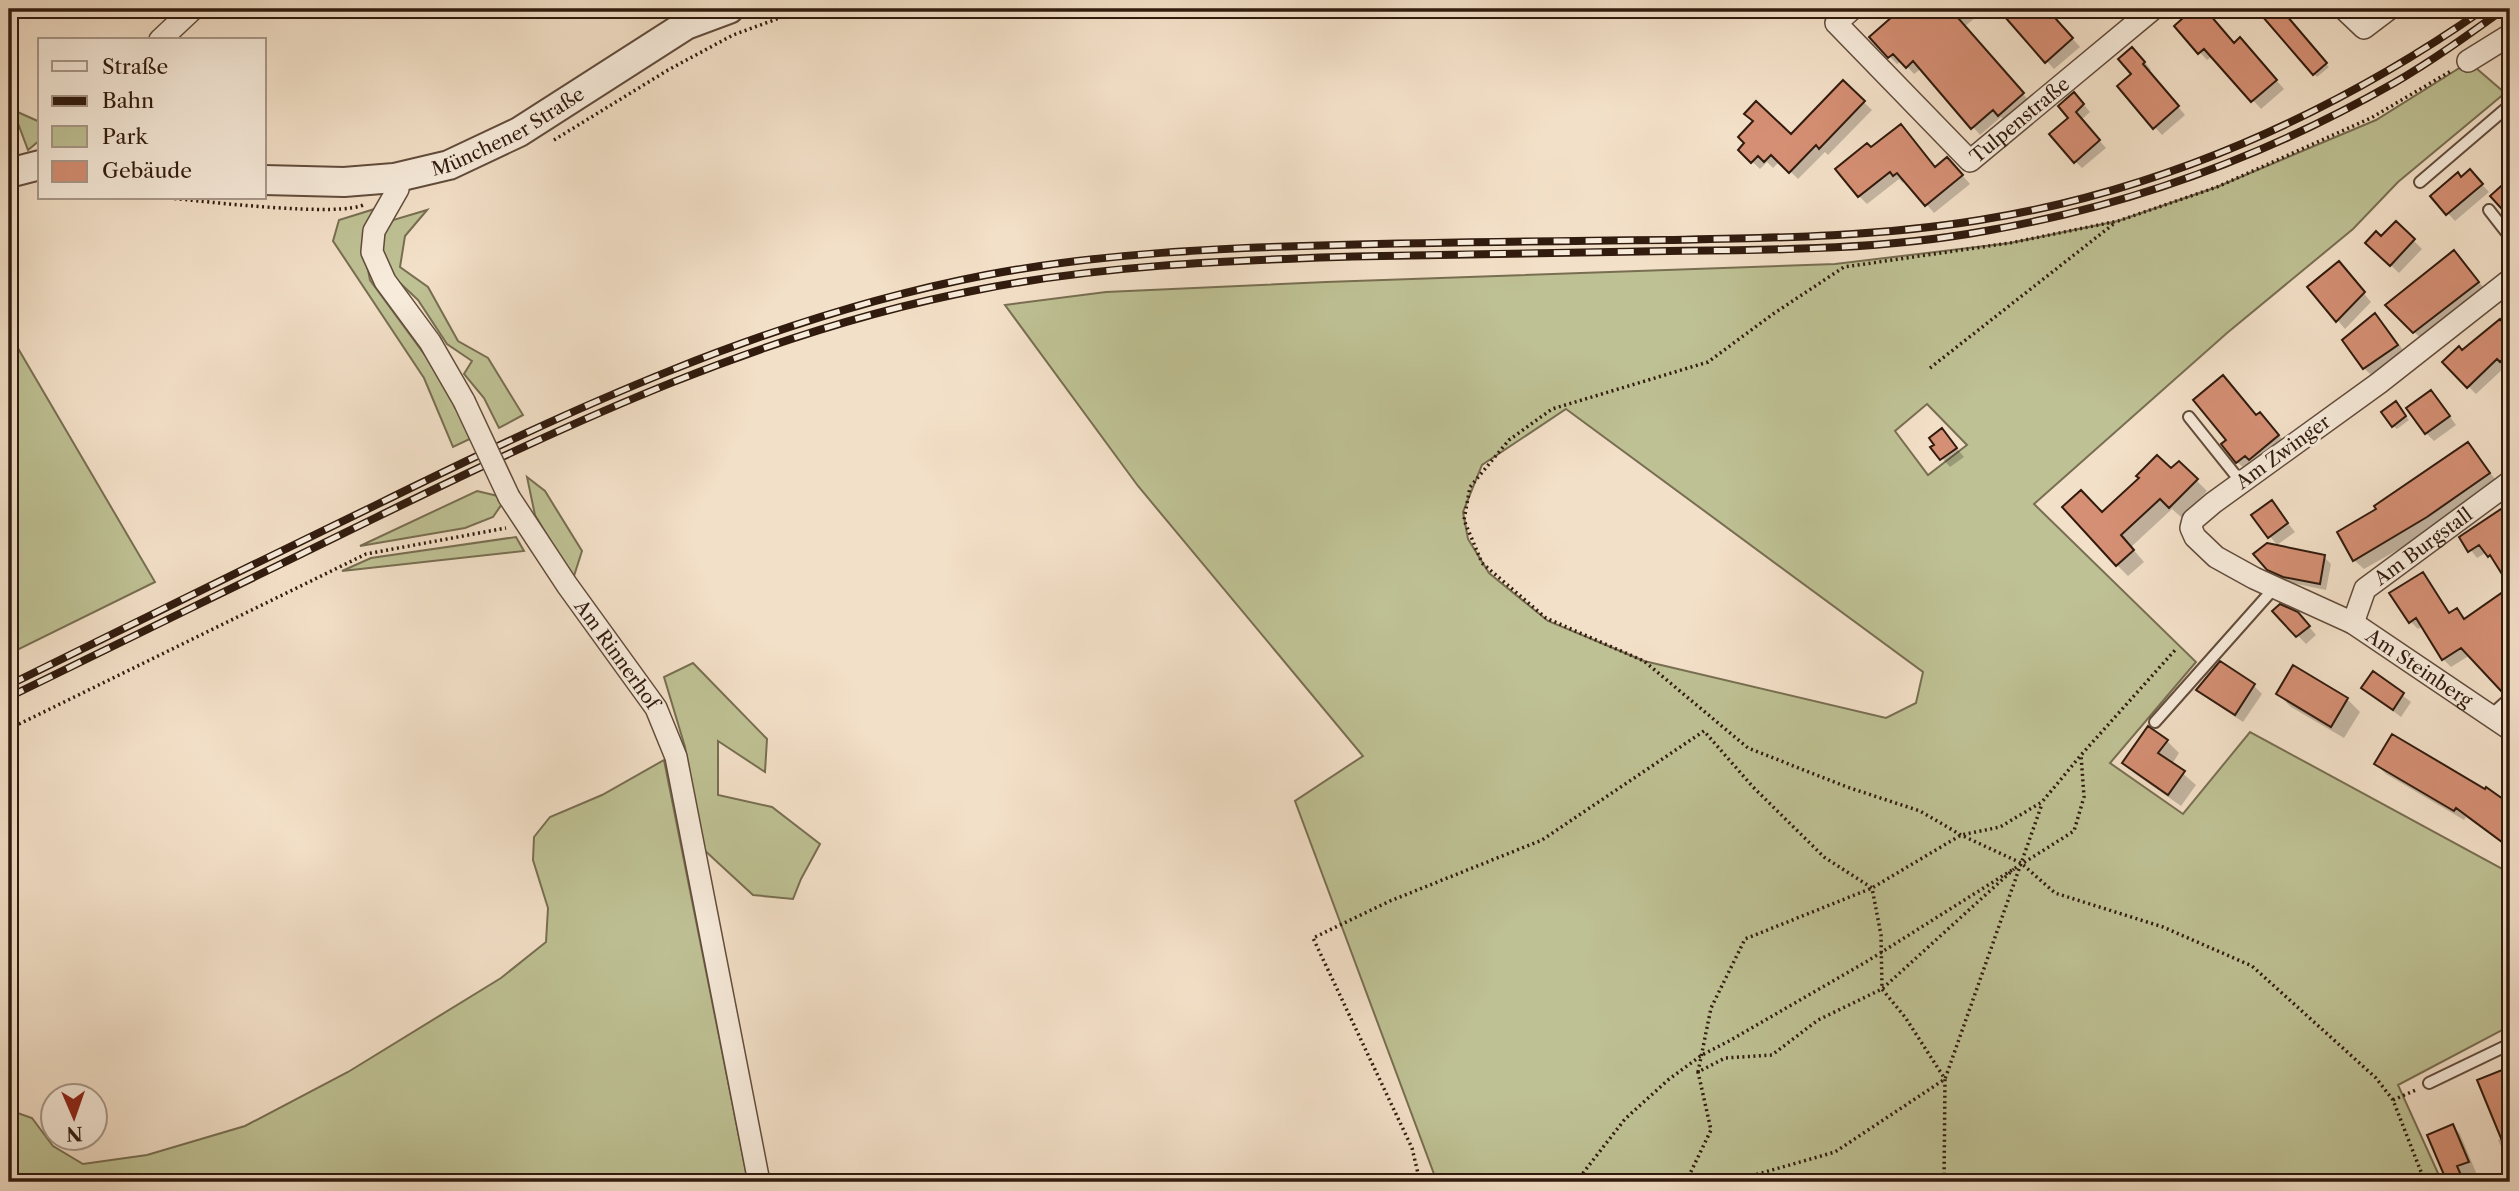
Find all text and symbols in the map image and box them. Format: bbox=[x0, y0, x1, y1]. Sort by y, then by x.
legend bbox=[38, 38, 266, 200]
text: Straße bbox=[102, 54, 168, 79]
street label: Tulpenstraße bbox=[1965, 72, 2074, 168]
street label: Münchener Straße bbox=[429, 82, 588, 180]
text: Bahn bbox=[102, 88, 154, 113]
text: Park bbox=[102, 124, 148, 149]
text: Gebäude bbox=[102, 158, 192, 183]
street label: Am Zwinger bbox=[2231, 410, 2335, 495]
street label: Am Burgstall bbox=[2369, 502, 2477, 591]
street label: Am Rinnerhof bbox=[569, 594, 666, 715]
street label: Am Steinberg bbox=[2361, 623, 2478, 712]
north arrow bbox=[38, 1082, 108, 1152]
text: N bbox=[66, 1122, 83, 1145]

